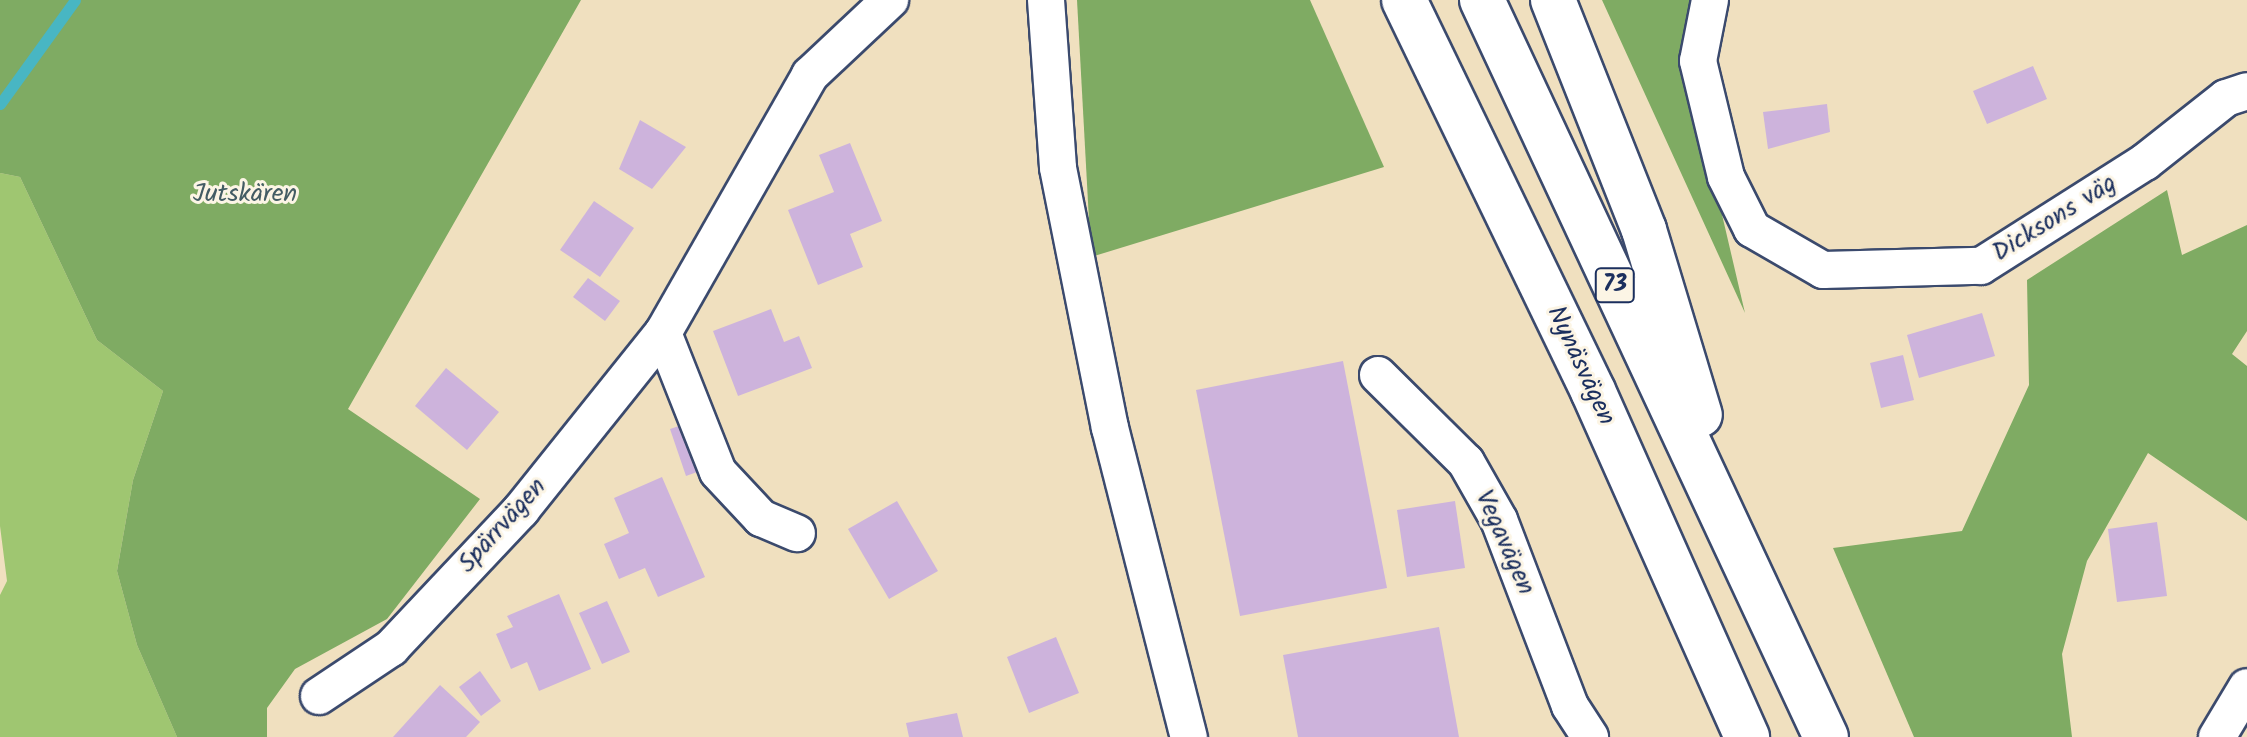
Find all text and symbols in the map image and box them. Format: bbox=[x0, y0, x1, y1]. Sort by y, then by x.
street label: Dicksons väg bbox=[1987, 169, 2123, 269]
park label: Jutskären bbox=[193, 179, 297, 211]
road number: 73 bbox=[1593, 265, 1637, 305]
street label: Nynäsvägen bbox=[1539, 301, 1621, 431]
street label: Spärrvägen bbox=[452, 472, 554, 580]
street label: Vegavägen bbox=[1467, 486, 1541, 600]

